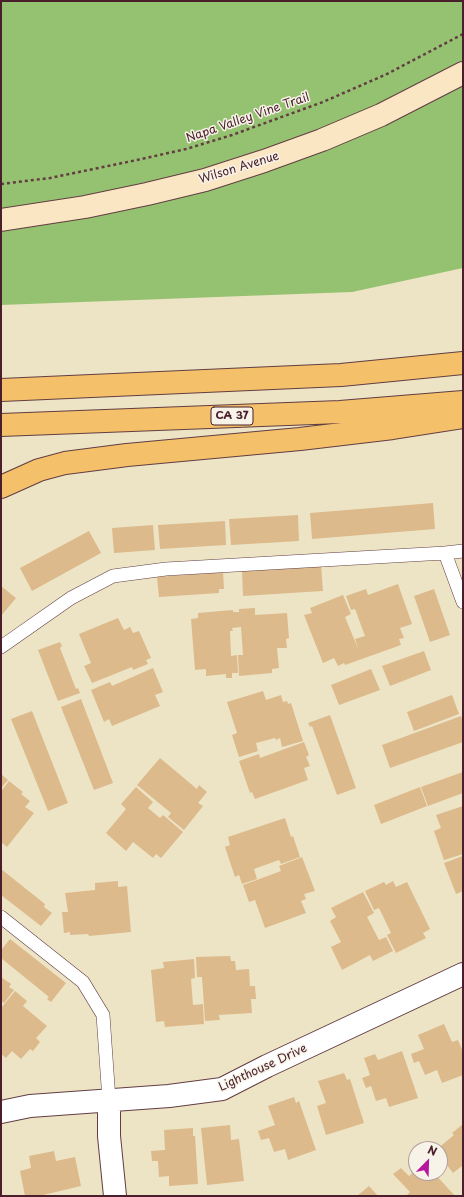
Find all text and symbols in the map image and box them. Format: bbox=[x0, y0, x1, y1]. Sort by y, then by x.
street label: Napa Valley Vine Trail bbox=[184, 90, 312, 146]
street label: Wilson Avenue bbox=[197, 149, 281, 187]
road number: CA 37 bbox=[211, 407, 253, 425]
street label: Lighthouse Drive bbox=[217, 1041, 309, 1095]
north arrow bbox=[408, 1141, 448, 1181]
text: N bbox=[425, 1141, 440, 1160]

